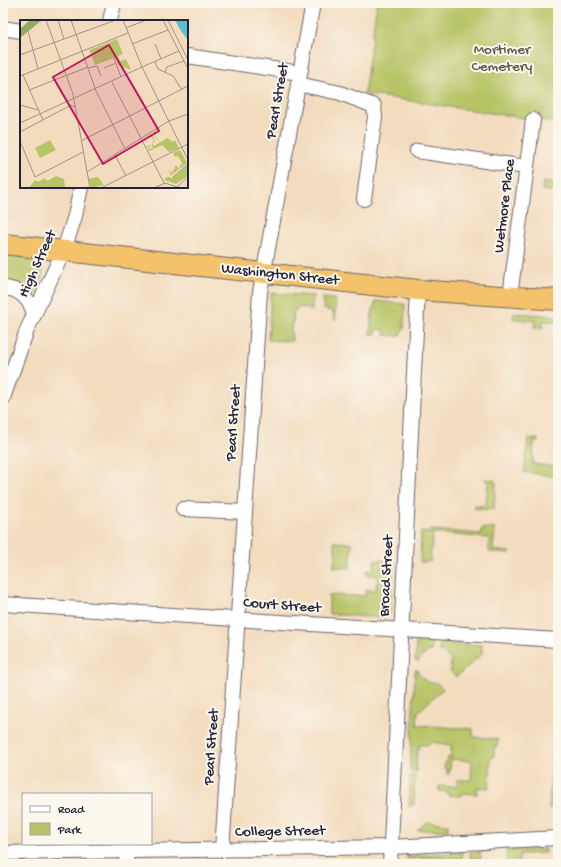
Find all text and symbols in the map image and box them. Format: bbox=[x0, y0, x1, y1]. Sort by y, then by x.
inset map bbox=[20, 20, 188, 188]
park label: Mortimer Cemetery bbox=[472, 41, 533, 76]
street label: Pearl Street bbox=[262, 60, 294, 141]
street label: Wetmore Place bbox=[490, 158, 520, 254]
street label: High Street bbox=[15, 226, 62, 301]
street label: Washington Street bbox=[220, 260, 342, 290]
street label: Pearl Street bbox=[222, 382, 246, 463]
street label: Broad Street bbox=[376, 533, 398, 618]
street label: Court Street bbox=[242, 594, 323, 618]
street label: Pearl Street bbox=[200, 706, 224, 787]
legend bbox=[22, 793, 152, 845]
text: Road bbox=[58, 804, 85, 818]
street label: College Street bbox=[235, 822, 327, 842]
text: Park bbox=[57, 824, 83, 838]

